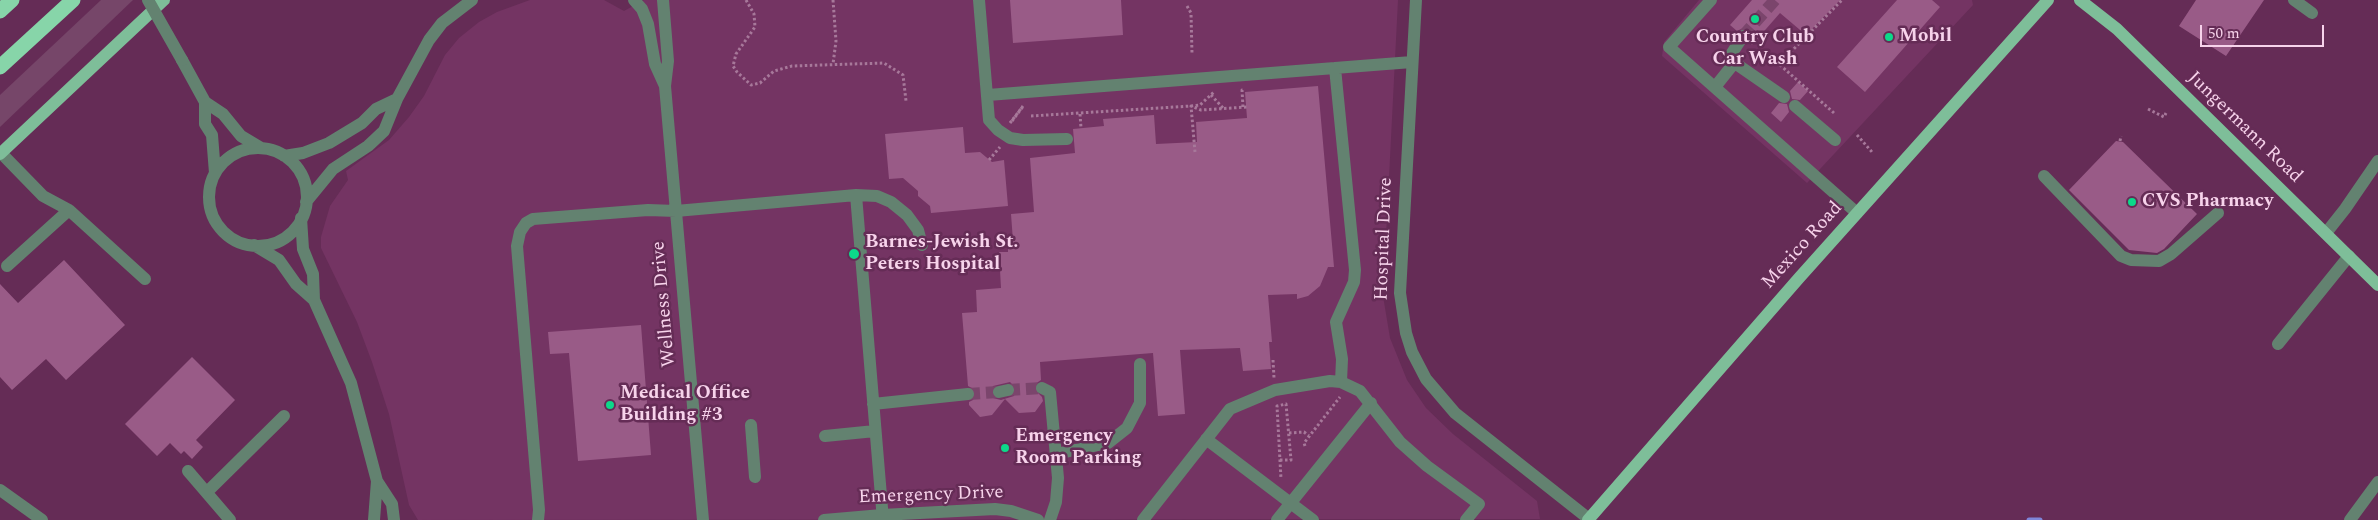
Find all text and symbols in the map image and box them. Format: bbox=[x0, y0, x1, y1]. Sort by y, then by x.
marker: Country Club Car Wash bbox=[1749, 13, 1761, 25]
scale bar bbox=[2203, 15, 2327, 47]
text: 50 m bbox=[2208, 22, 2240, 45]
place label: Mobil bbox=[1899, 26, 1952, 48]
place label: Country Club Car Wash bbox=[1696, 27, 1814, 71]
marker: Mobil bbox=[1883, 31, 1895, 43]
street label: Jungermann Road bbox=[2182, 67, 2306, 189]
street label: Hospital Drive bbox=[1371, 177, 1399, 301]
place label: CVS Pharmacy bbox=[2142, 191, 2273, 213]
marker: CVS Pharmacy bbox=[2126, 196, 2138, 208]
street label: Mexico Road bbox=[1758, 198, 1848, 294]
place label: Barnes-Jewish St. Peters Hospital bbox=[865, 232, 1018, 276]
street label: Wellness Drive bbox=[648, 240, 682, 368]
marker: Barnes-Jewish St. Peters Hospital bbox=[847, 247, 861, 261]
place label: Medical Office Building #3 bbox=[620, 383, 750, 427]
marker: Medical Office Building #3 bbox=[604, 399, 616, 411]
place label: Emergency Room Parking bbox=[1015, 426, 1142, 470]
marker: Emergency Room Parking bbox=[999, 442, 1011, 454]
street label: Emergency Drive bbox=[858, 482, 1004, 510]

